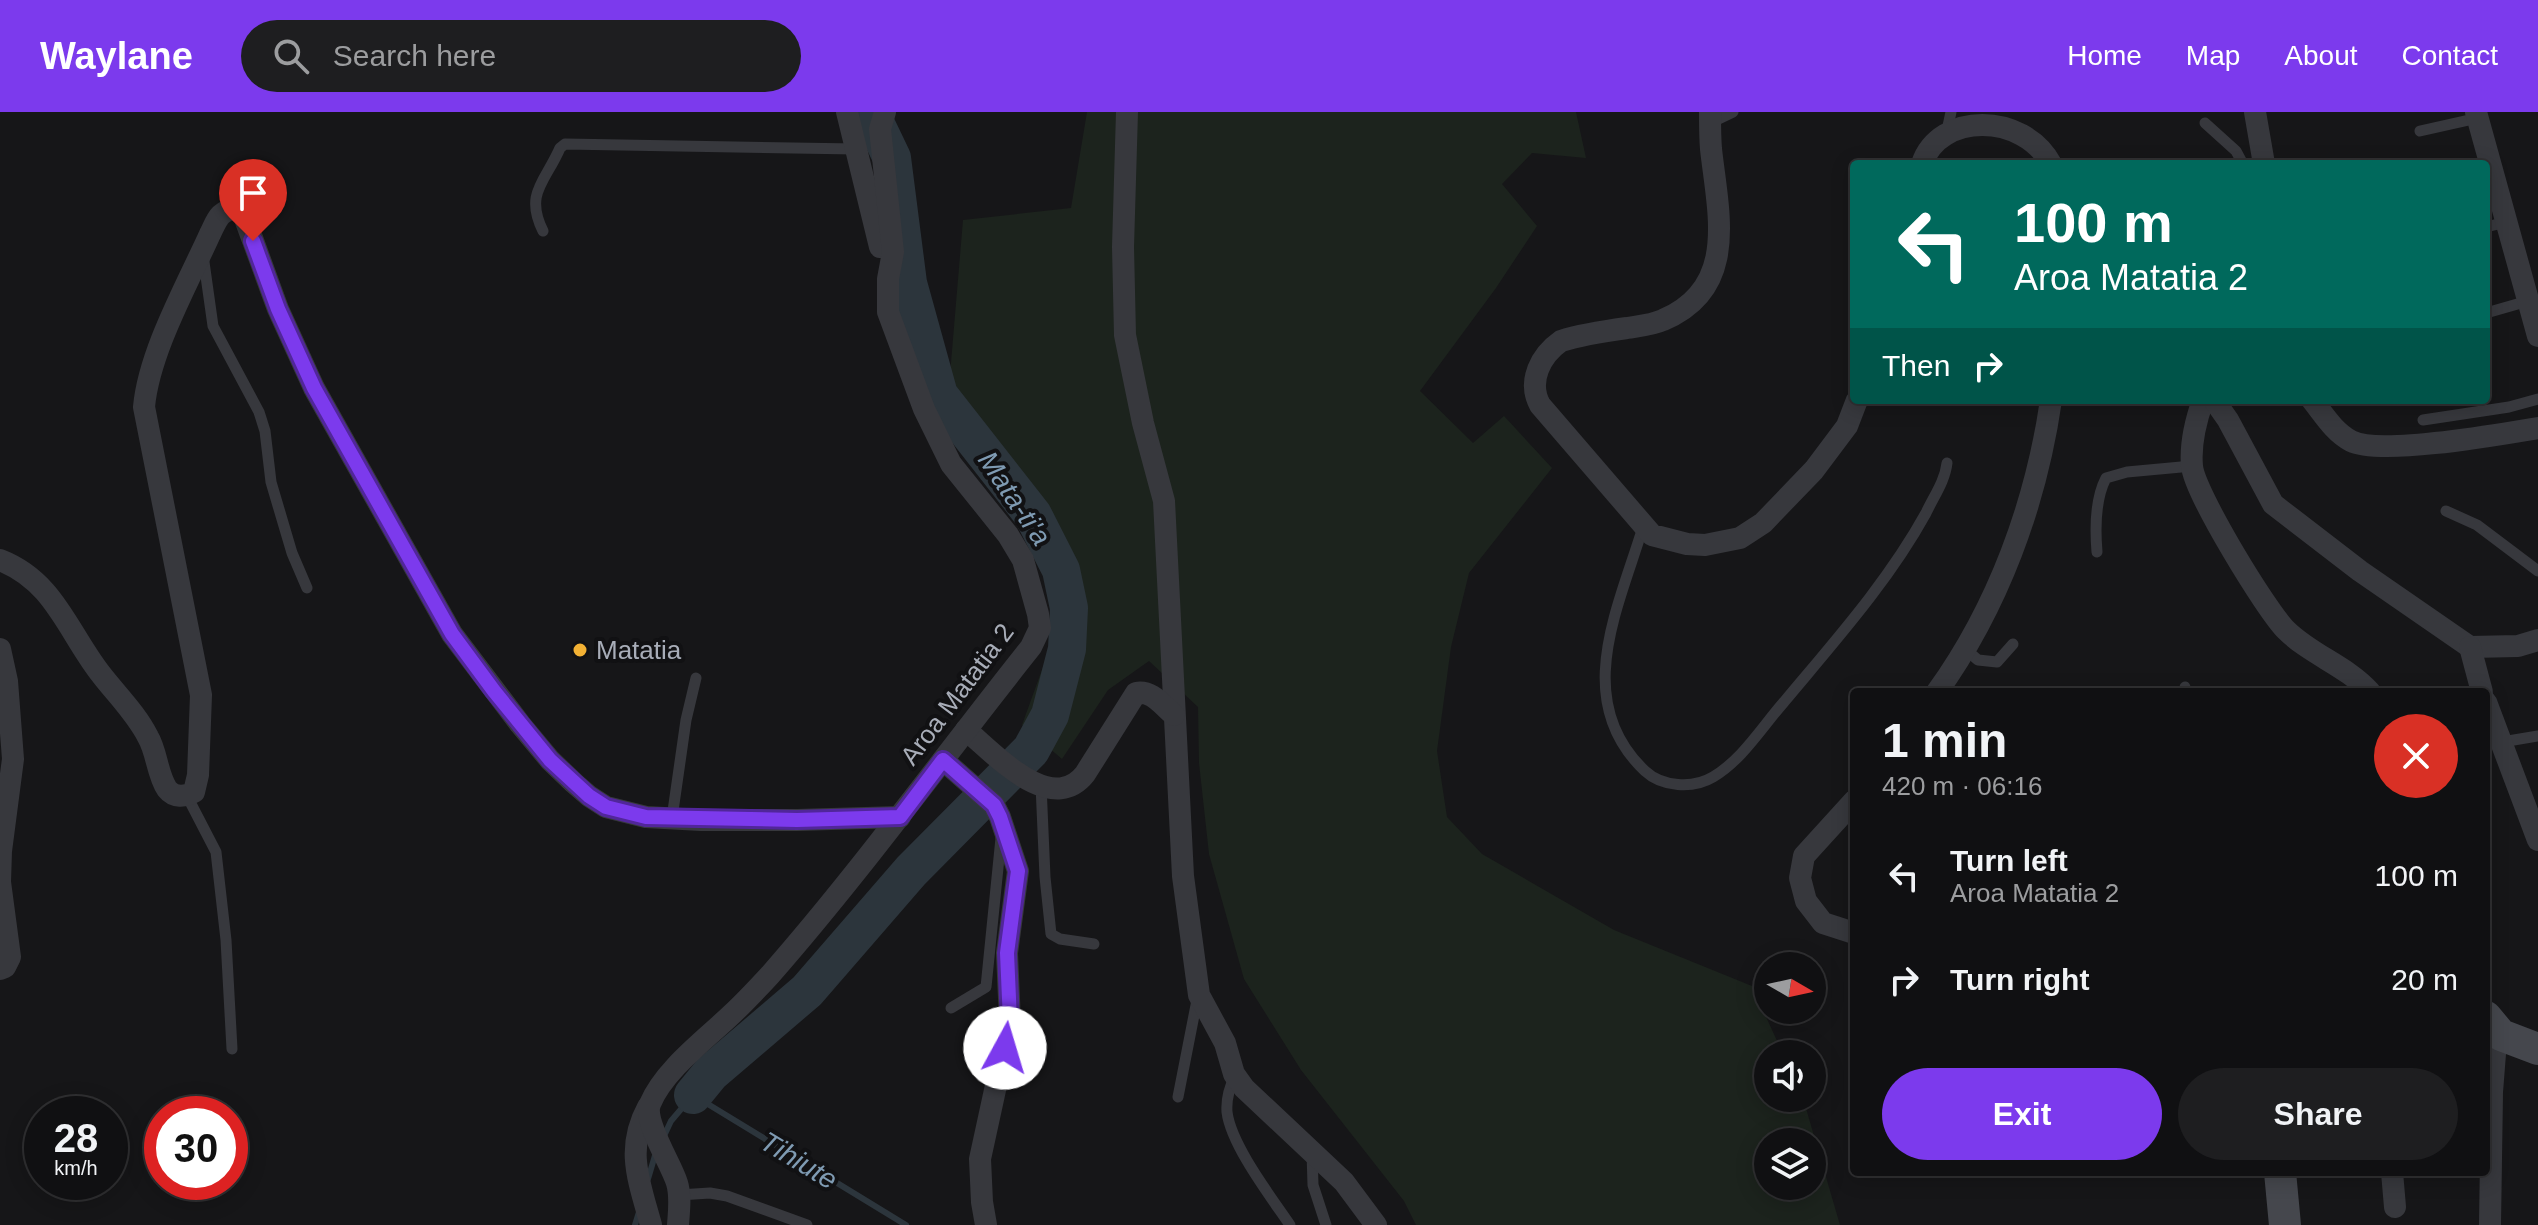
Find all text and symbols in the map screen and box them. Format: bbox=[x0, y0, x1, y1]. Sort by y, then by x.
search box bbox=[241, 20, 801, 92]
icon: search bbox=[269, 34, 313, 78]
text: Waylane bbox=[40, 35, 193, 77]
text: Search here bbox=[333, 39, 496, 72]
text: Home bbox=[2067, 40, 2142, 71]
text: Map bbox=[2186, 40, 2240, 71]
text: About bbox=[2284, 40, 2358, 71]
text: Contact bbox=[2402, 40, 2498, 71]
pin bbox=[219, 159, 287, 241]
icon: arrive bbox=[231, 171, 275, 215]
text: 100 m bbox=[2014, 191, 2173, 254]
icon: left bbox=[1882, 192, 1986, 296]
text: Aroa Matatia 2 bbox=[2014, 257, 2248, 298]
icon: right bbox=[1966, 344, 2010, 388]
text: Then bbox=[1882, 349, 1950, 382]
water label: Mata-ti'a bbox=[972, 445, 1057, 551]
street label: Aroa Matatia 2 bbox=[894, 617, 1020, 771]
place label: Matatia bbox=[596, 635, 682, 665]
marker: Matatia bbox=[571, 641, 589, 659]
text: 1 min bbox=[1882, 714, 2007, 767]
button: close bbox=[2374, 714, 2458, 798]
text: 420 m · 06:16 bbox=[1882, 771, 2042, 801]
text: Turn left bbox=[1950, 844, 2068, 877]
icon: left bbox=[1882, 854, 1926, 898]
text: 100 m bbox=[2375, 859, 2458, 892]
text: Aroa Matatia 2 bbox=[1950, 878, 2119, 908]
north arrow bbox=[1754, 952, 1826, 1024]
map controls bbox=[1754, 952, 1826, 1200]
icon: right bbox=[1882, 958, 1926, 1002]
text: Turn right bbox=[1950, 963, 2089, 996]
text: 20 m bbox=[2391, 963, 2458, 996]
position arrow bbox=[963, 1006, 1047, 1090]
button: sound bbox=[1754, 1040, 1826, 1112]
button: Exit bbox=[1882, 1068, 2162, 1160]
button: Share bbox=[2178, 1068, 2458, 1160]
speed limit sign: 30 bbox=[144, 1096, 248, 1200]
text: 28 bbox=[54, 1116, 98, 1160]
water label: Tihiute bbox=[755, 1126, 843, 1195]
button: layers bbox=[1754, 1128, 1826, 1200]
text: km/h bbox=[54, 1157, 98, 1179]

